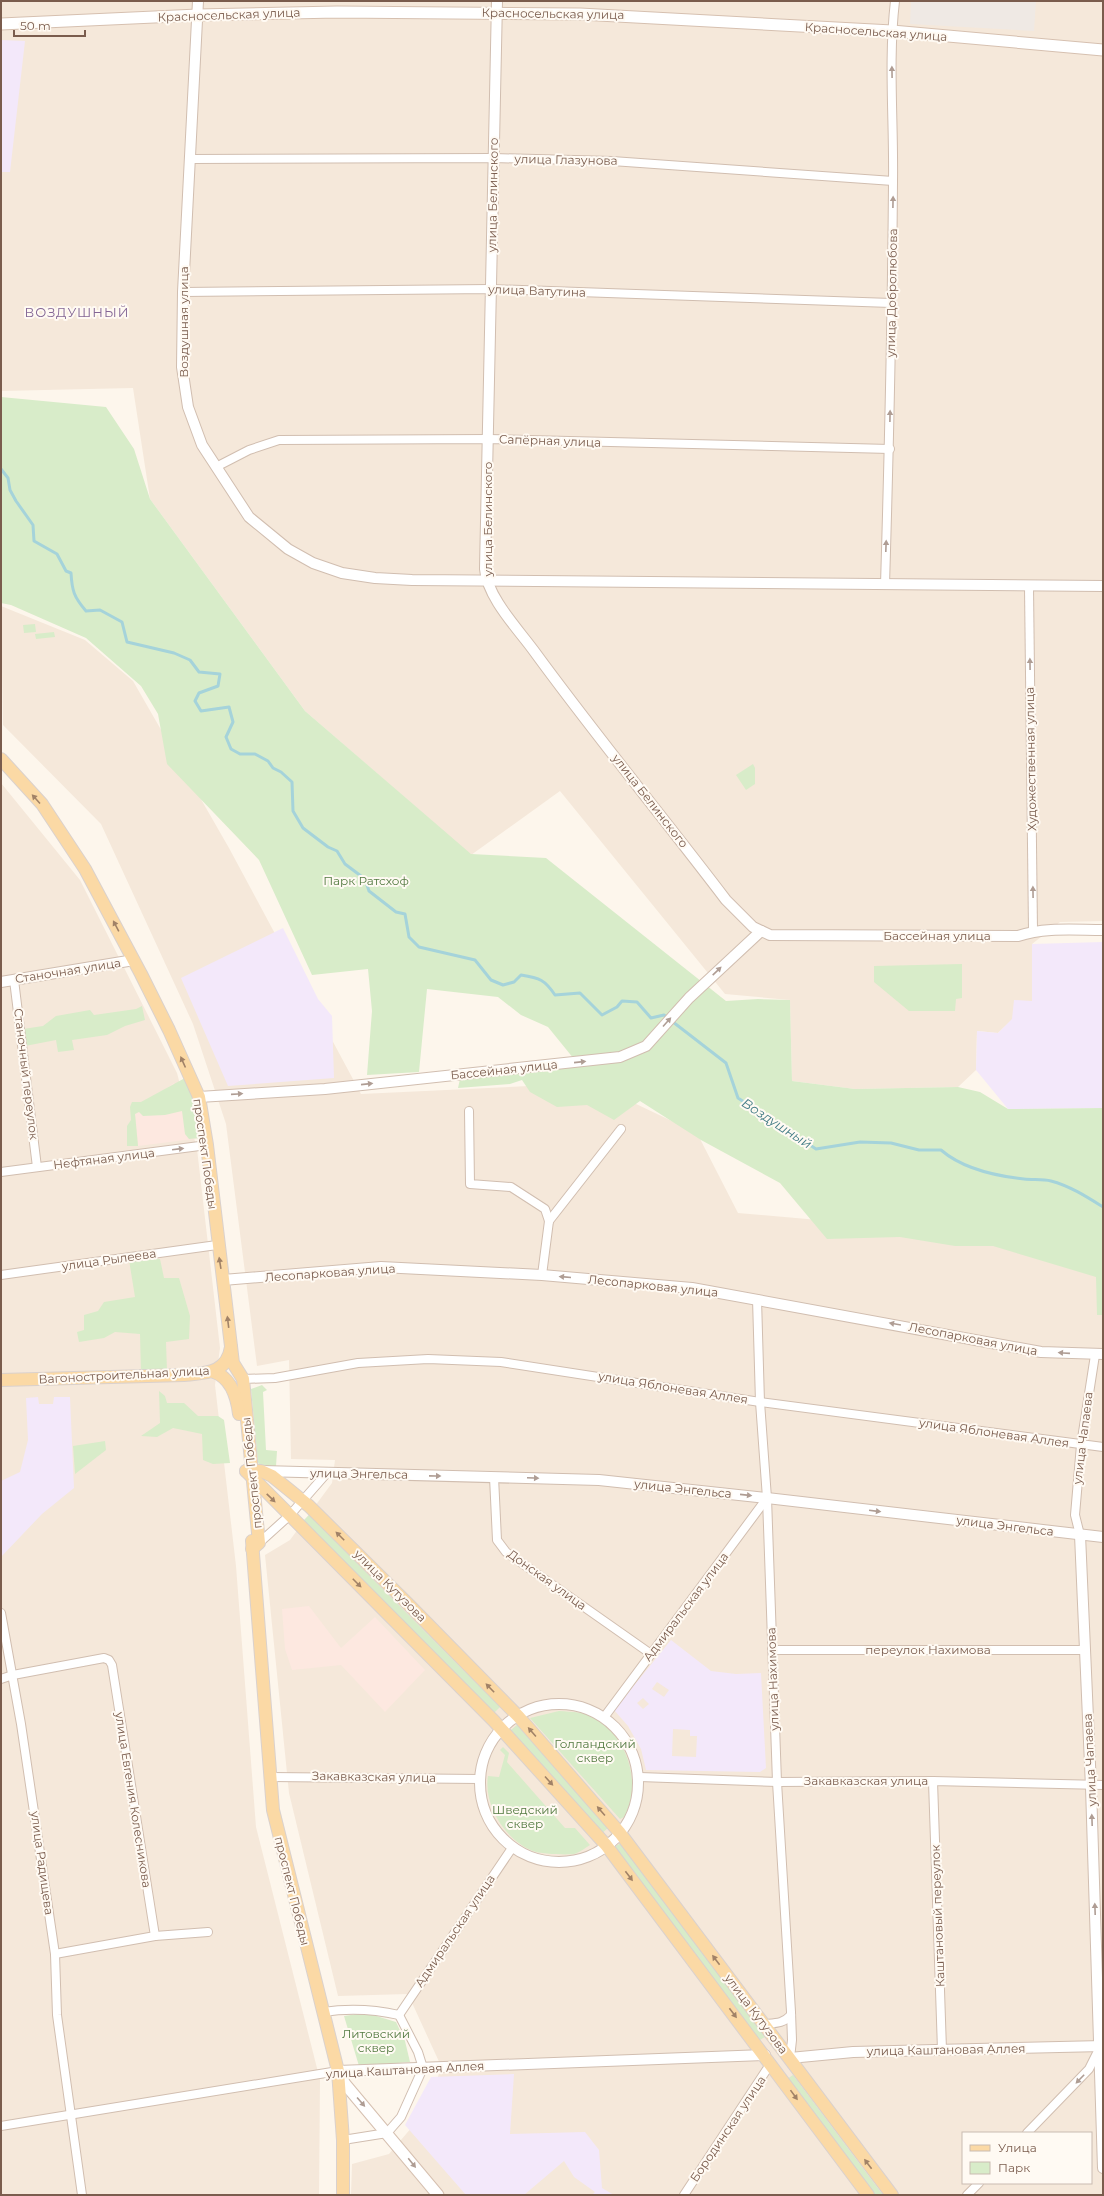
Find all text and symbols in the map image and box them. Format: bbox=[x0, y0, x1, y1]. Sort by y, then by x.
street label: Красносельская улица bbox=[157, 5, 301, 24]
street label: Красносельская улица bbox=[482, 5, 625, 22]
scale bar bbox=[14, 12, 85, 38]
text: 50 m bbox=[20, 18, 51, 33]
street label: Красносельская улица bbox=[804, 19, 948, 44]
one-way arrow bbox=[889, 65, 895, 78]
street label: улица Белинского bbox=[484, 137, 501, 253]
street label: улица Глазунова bbox=[513, 151, 618, 168]
one-way arrow bbox=[890, 195, 896, 208]
street label: улица Добролюбова bbox=[883, 228, 900, 359]
street label: Воздушная улица bbox=[176, 266, 191, 378]
street label: улица Ватутина bbox=[487, 281, 586, 300]
district label: ВОЗДУШНЫЙ bbox=[25, 304, 129, 320]
one-way arrow bbox=[887, 409, 893, 422]
street label: Сапёрная улица bbox=[499, 431, 601, 450]
street label: улица Белинского bbox=[480, 461, 495, 577]
one-way arrow bbox=[883, 540, 890, 552]
one-way arrow bbox=[1027, 657, 1033, 670]
street label: Художественная улица bbox=[1022, 687, 1039, 831]
street label: улица Белинского bbox=[609, 750, 692, 851]
one-way arrow bbox=[32, 793, 41, 804]
park label: Парк Ратсхоф bbox=[323, 873, 409, 888]
one-way arrow bbox=[1030, 885, 1036, 898]
one-way arrow bbox=[112, 920, 119, 932]
street label: Бассейная улица bbox=[883, 928, 991, 943]
street label: Станочная улица bbox=[14, 955, 122, 986]
one-way arrow bbox=[712, 966, 722, 976]
street label: Станочный переулок bbox=[11, 1007, 42, 1141]
one-way arrow bbox=[663, 1016, 672, 1027]
one-way arrow bbox=[180, 1056, 186, 1067]
street label: Бассейная улица bbox=[450, 1056, 558, 1083]
one-way arrow bbox=[574, 1058, 586, 1065]
one-way arrow bbox=[361, 1081, 373, 1087]
one-way arrow bbox=[231, 1091, 243, 1098]
water label: Воздушный bbox=[739, 1094, 815, 1152]
street label: проспект Победы bbox=[190, 1098, 221, 1210]
street label: Нефтяная улица bbox=[52, 1145, 156, 1172]
one-way arrow bbox=[172, 1146, 185, 1152]
street label: улица Рылеева bbox=[60, 1245, 157, 1274]
one-way arrow bbox=[217, 1257, 223, 1269]
street label: Лесопарковая улица bbox=[264, 1260, 396, 1285]
street label: Лесопарковая улица bbox=[587, 1271, 719, 1300]
one-way arrow bbox=[559, 1273, 571, 1280]
one-way arrow bbox=[225, 1316, 231, 1328]
street label: Лесопарковая улица bbox=[907, 1319, 1039, 1358]
one-way arrow bbox=[889, 1321, 901, 1327]
one-way arrow bbox=[1058, 1350, 1070, 1357]
street label: Вагоностроительная улица bbox=[38, 1363, 210, 1386]
street label: улица Яблоневая Аллея bbox=[596, 1368, 749, 1407]
street label: улица Чапаева bbox=[1069, 1391, 1096, 1486]
street label: улица Яблоневая Аллея bbox=[917, 1414, 1070, 1450]
street label: проспект Победы bbox=[238, 1417, 265, 1529]
street label: улица Энгельса bbox=[309, 1465, 408, 1482]
one-way arrow bbox=[429, 1473, 442, 1479]
one-way arrow bbox=[527, 1475, 540, 1481]
street label: улица Энгельса bbox=[633, 1476, 733, 1501]
one-way arrow bbox=[740, 1492, 752, 1499]
one-way arrow bbox=[266, 1493, 276, 1503]
one-way arrow bbox=[869, 1507, 881, 1514]
street label: улица Энгельса bbox=[955, 1512, 1055, 1539]
one-way arrow bbox=[335, 1531, 345, 1541]
street label: улица Кутузова bbox=[350, 1546, 430, 1625]
street label: Донская улица bbox=[505, 1546, 590, 1613]
street label: Адмиральская улица bbox=[640, 1549, 731, 1664]
one-way arrow bbox=[352, 1578, 362, 1588]
street label: улица Нахимова bbox=[763, 1627, 782, 1732]
street label: переулок Нахимова bbox=[865, 1642, 991, 1657]
one-way arrow bbox=[486, 1683, 495, 1693]
street label: улица Евгения Колесникова bbox=[112, 1710, 155, 1889]
street label: улица Чапаева bbox=[1080, 1713, 1099, 1808]
one-way arrow bbox=[527, 1727, 536, 1737]
park label: Голландский сквер bbox=[554, 1736, 636, 1765]
street label: Закавказская улица bbox=[312, 1768, 436, 1785]
street label: Закавказская улица bbox=[804, 1773, 928, 1788]
one-way arrow bbox=[544, 1776, 553, 1787]
park label: Шведский сквер bbox=[492, 1802, 558, 1831]
one-way arrow bbox=[597, 1806, 606, 1816]
street label: улица Радищева bbox=[28, 1809, 57, 1916]
one-way arrow bbox=[1089, 1814, 1096, 1826]
street label: проспект Победы bbox=[272, 1835, 313, 1947]
street label: Каштановый переулок bbox=[928, 1845, 947, 1988]
one-way arrow bbox=[625, 1870, 634, 1881]
street label: Адмиральская улица bbox=[411, 1872, 498, 1990]
one-way arrow bbox=[1092, 1903, 1099, 1915]
one-way arrow bbox=[712, 1954, 720, 1965]
street label: улица Кутузова bbox=[721, 1970, 791, 2057]
one-way arrow bbox=[729, 2007, 737, 2018]
park label: Литовский сквер bbox=[342, 2026, 410, 2055]
street label: улица Каштановая Аллея bbox=[866, 2041, 1025, 2058]
street label: улица Каштановая Аллея bbox=[324, 2058, 485, 2081]
street label: Бородинская улица bbox=[686, 2073, 769, 2185]
one-way arrow bbox=[1075, 2074, 1085, 2084]
one-way arrow bbox=[790, 2089, 798, 2100]
one-way arrow bbox=[357, 2097, 366, 2108]
legend bbox=[962, 2132, 1092, 2184]
text: Улица bbox=[998, 2140, 1037, 2155]
one-way arrow bbox=[408, 2158, 416, 2169]
one-way arrow bbox=[864, 2158, 873, 2169]
text: Парк bbox=[998, 2160, 1030, 2175]

